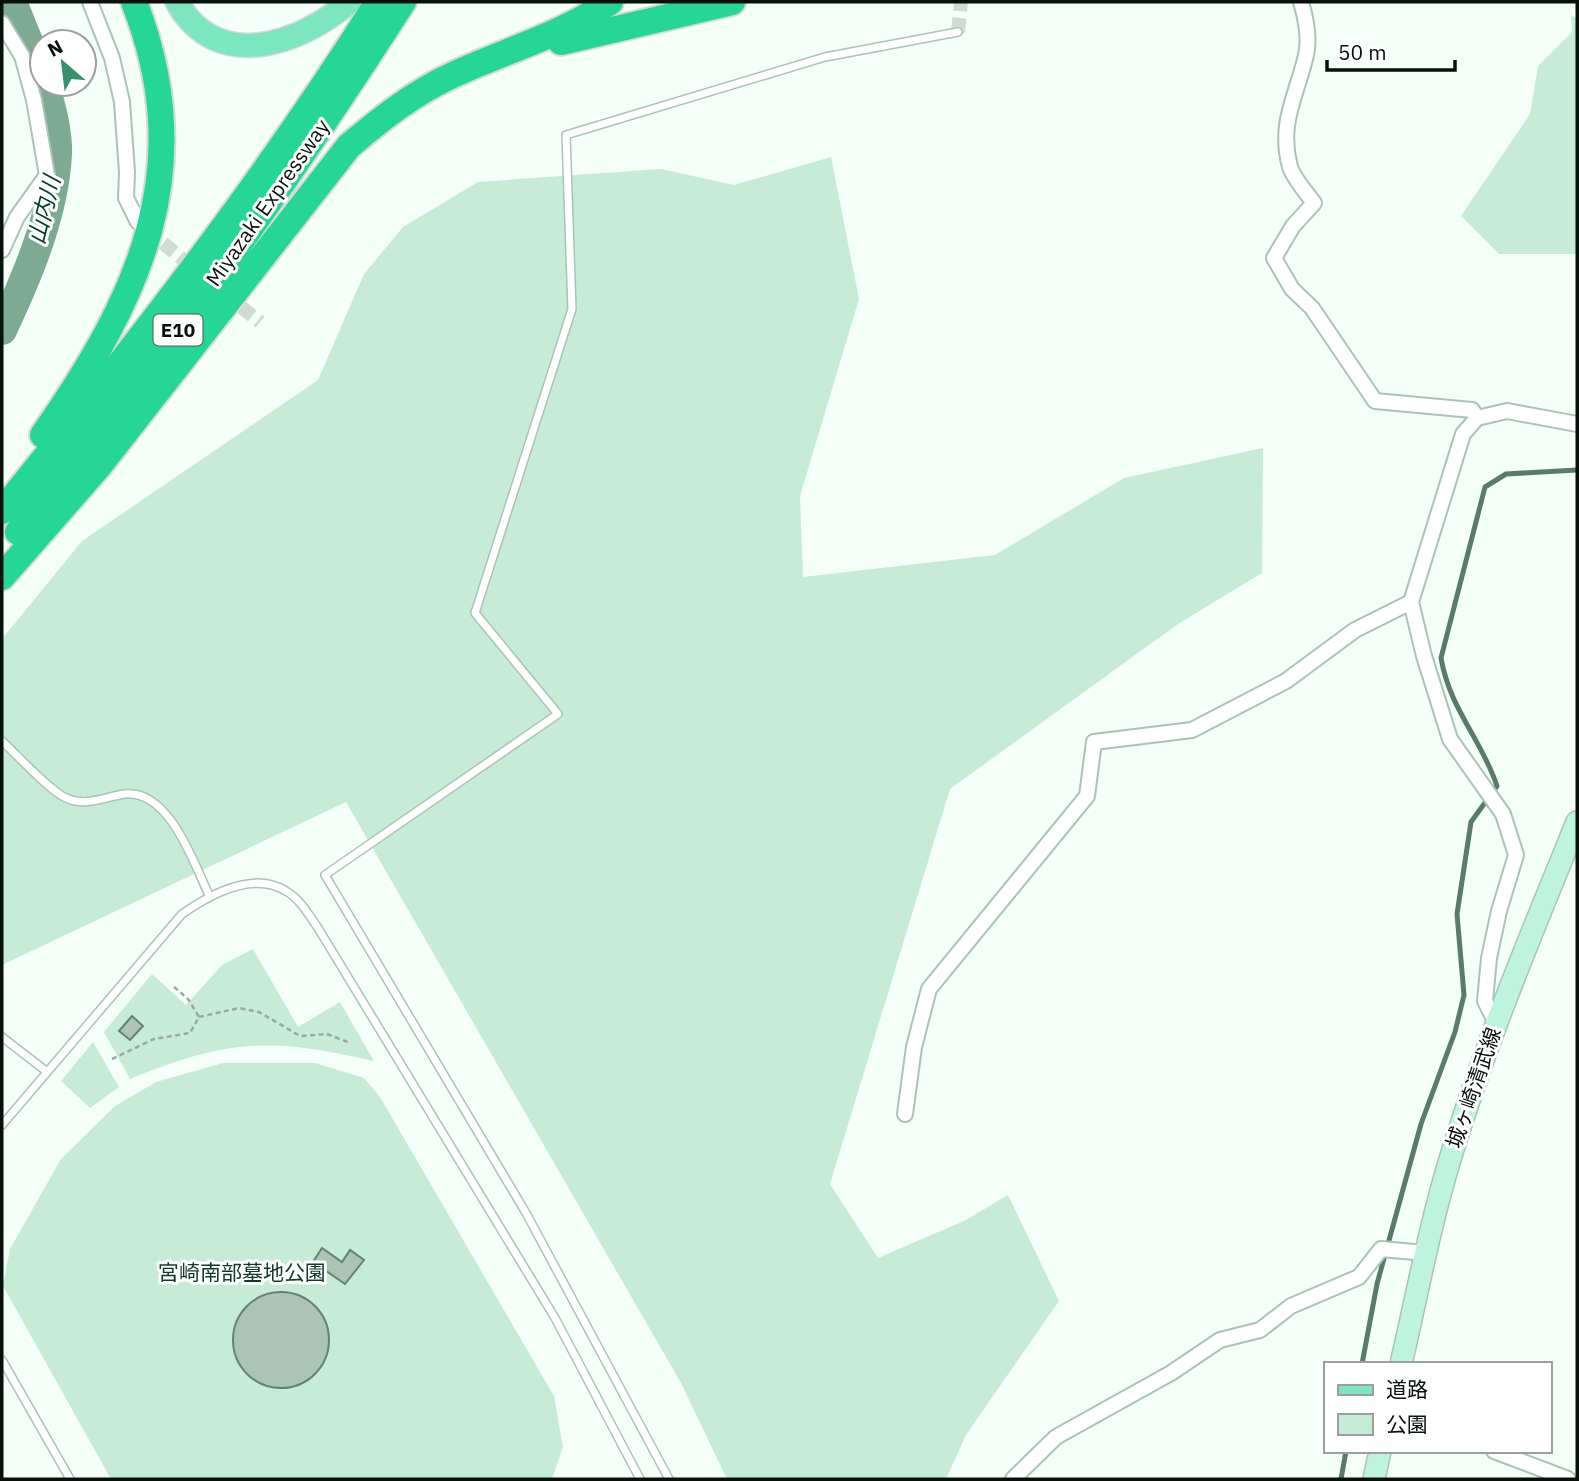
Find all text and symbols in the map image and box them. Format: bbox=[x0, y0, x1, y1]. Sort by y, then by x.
north arrow bbox=[28, 28, 98, 98]
scale bar bbox=[1327, 28, 1455, 72]
text: N bbox=[43, 34, 67, 62]
text: 50 m bbox=[1338, 38, 1387, 66]
street label: Miyazaki Expressway bbox=[199, 113, 336, 291]
water label: 山内川 bbox=[20, 170, 67, 247]
road number: E10 bbox=[154, 314, 202, 346]
street label: 城ヶ崎清武線 bbox=[1439, 1024, 1507, 1152]
park label: 宮崎南部墓地公園 bbox=[158, 1258, 326, 1286]
legend bbox=[1324, 1362, 1551, 1453]
text: 道路 bbox=[1386, 1375, 1428, 1403]
text: 公園 bbox=[1386, 1410, 1428, 1438]

